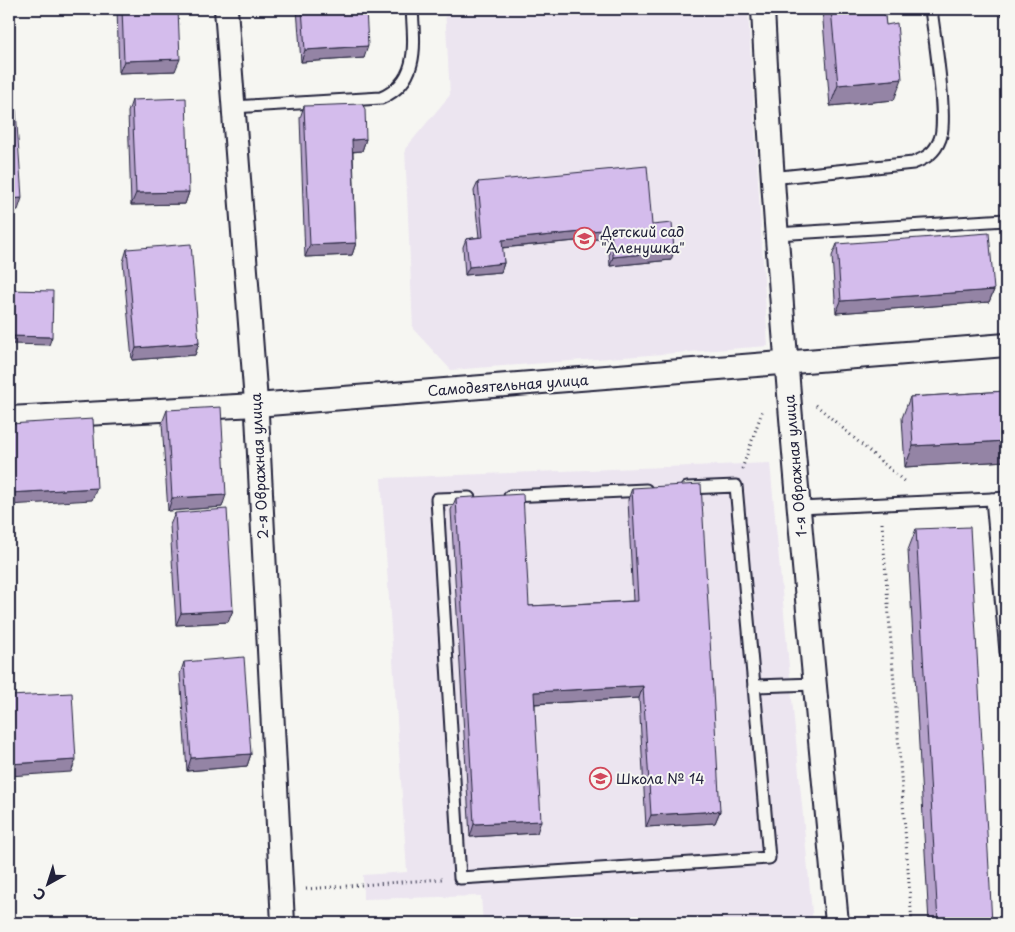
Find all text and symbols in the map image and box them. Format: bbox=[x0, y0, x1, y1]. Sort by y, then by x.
place label: Детский сад "Аленушка" bbox=[600, 221, 685, 258]
school or university icon: Детский сад "Аленушка" bbox=[573, 227, 597, 251]
street label: Самодеятельная улица bbox=[427, 369, 589, 401]
street label: 2-я Овражная улица bbox=[245, 392, 273, 540]
street label: 1-я Овражная улица bbox=[778, 394, 812, 538]
school or university icon: Школа № 14 bbox=[588, 766, 612, 790]
place label: Школа № 14 bbox=[616, 768, 704, 789]
north arrow bbox=[22, 860, 72, 910]
text: С bbox=[29, 883, 50, 906]

